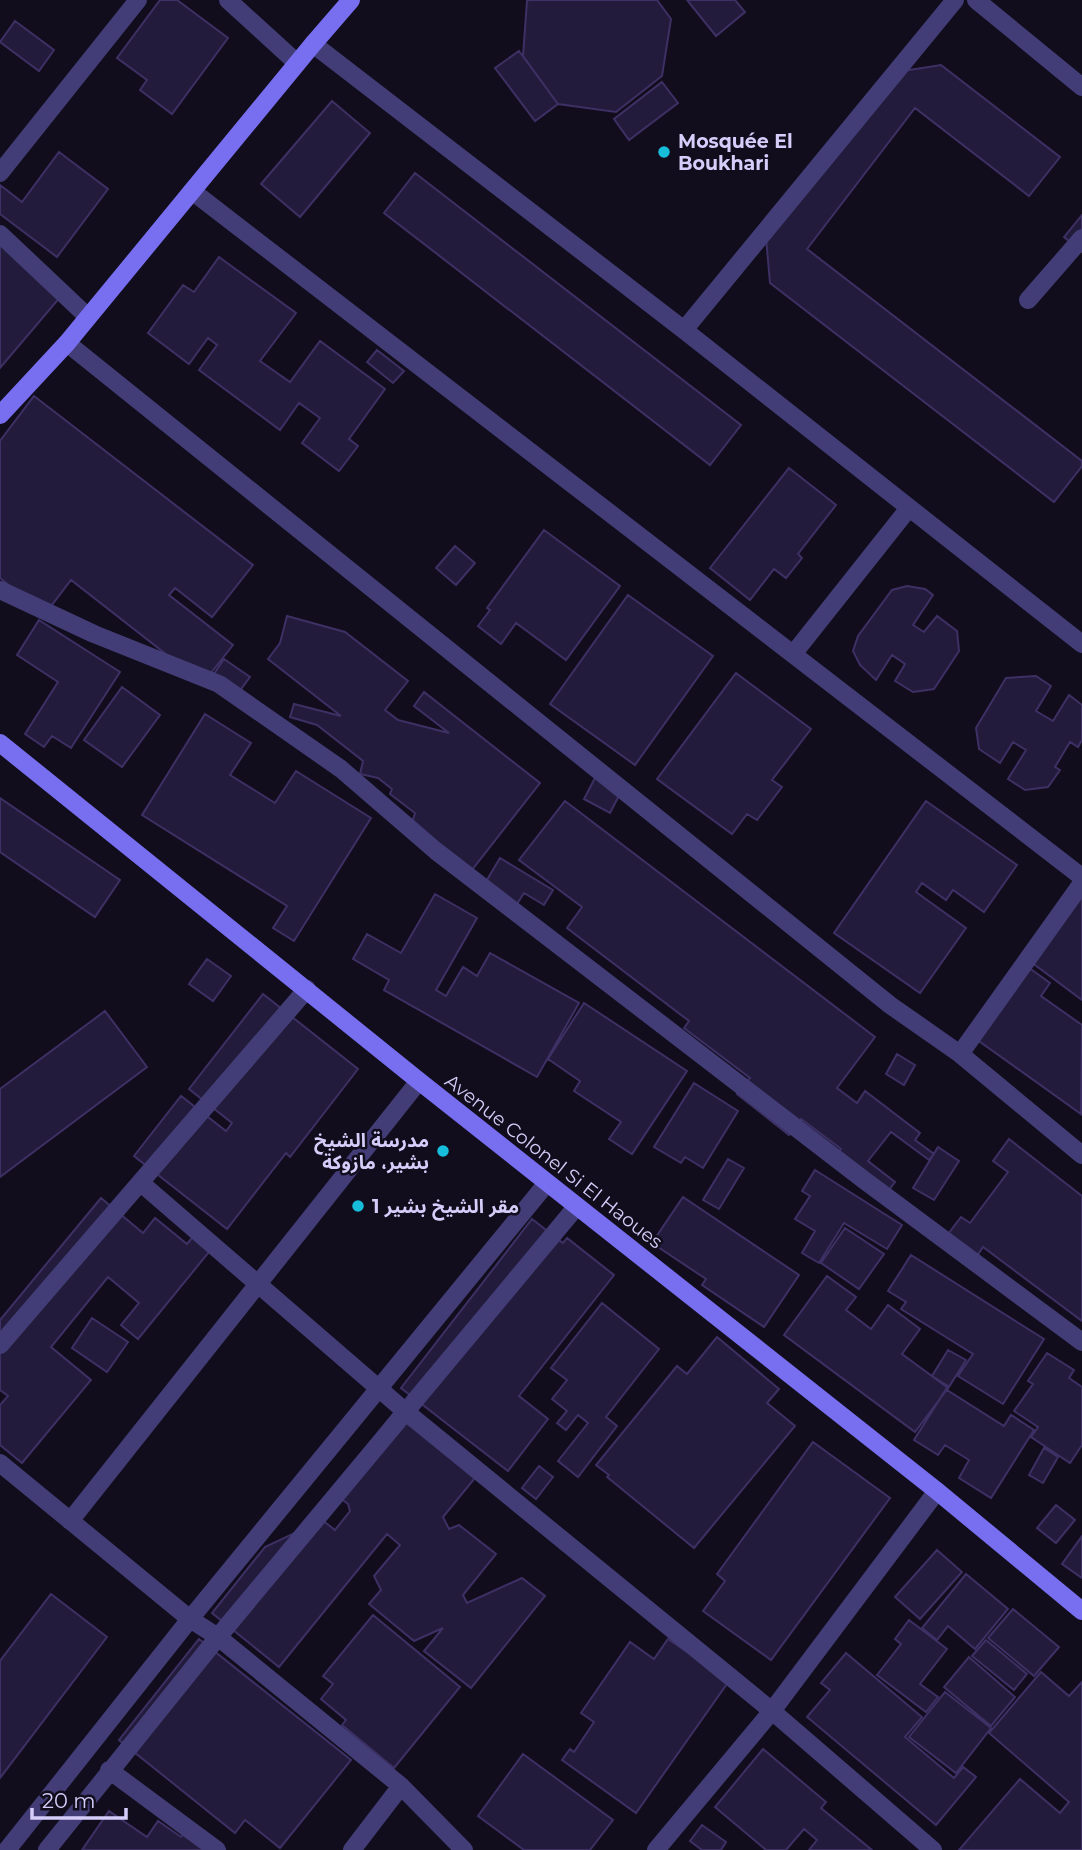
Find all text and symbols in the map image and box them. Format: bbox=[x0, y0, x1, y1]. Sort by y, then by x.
place label: Mosquée El Boukhari bbox=[678, 130, 793, 175]
marker: Mosquée El Boukhari bbox=[656, 144, 672, 160]
street label: Avenue Colonel Si El Haoues bbox=[440, 1069, 667, 1253]
place label: مدرسة الشيخ بشير، مازوكة bbox=[314, 1129, 429, 1174]
marker: مدرسة الشيخ بشير، مازوكة bbox=[435, 1143, 451, 1159]
place label: مقر الشيخ بشير 1 bbox=[372, 1195, 519, 1221]
marker: مقر الشيخ بشير 1 bbox=[350, 1198, 366, 1214]
scale bar bbox=[32, 1776, 126, 1820]
text: 20 m bbox=[42, 1788, 96, 1813]

